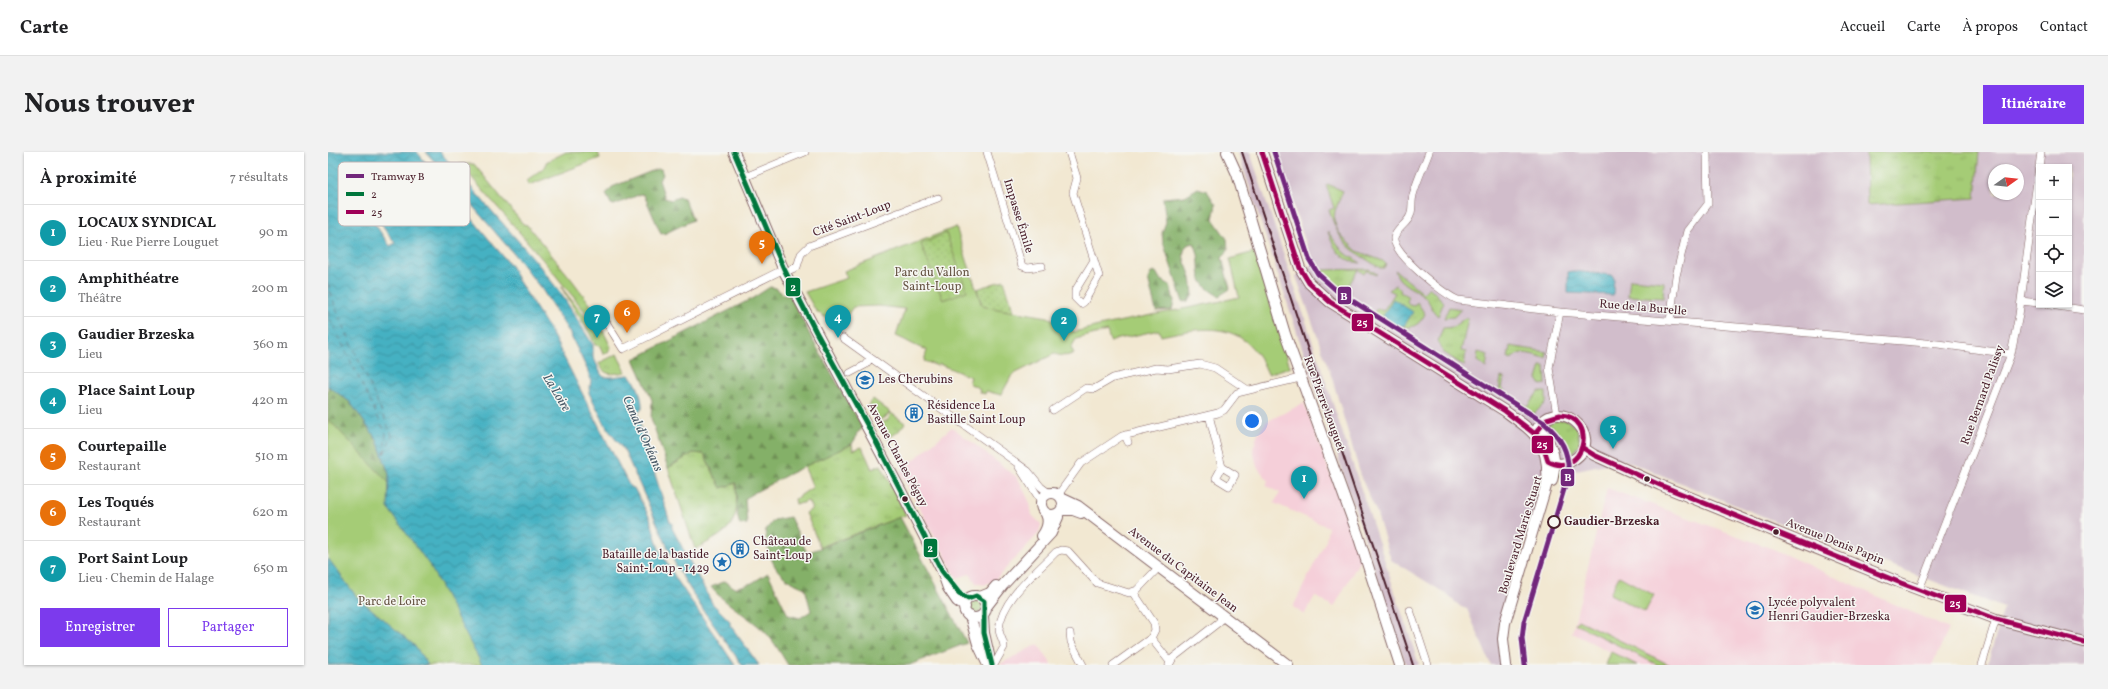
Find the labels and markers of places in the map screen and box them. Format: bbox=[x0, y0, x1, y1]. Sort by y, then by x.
pin: 5 bbox=[749, 231, 775, 264]
pin: 6 bbox=[614, 300, 640, 333]
pin: 7 bbox=[584, 305, 610, 338]
pin: 4 bbox=[825, 305, 851, 338]
pin: 2 bbox=[1051, 308, 1077, 341]
school or university icon: Les Cherubins bbox=[855, 370, 875, 390]
place label: Les Cherubins bbox=[878, 372, 953, 388]
place label: Résidence La Bastille Saint Loup bbox=[927, 398, 1026, 428]
building icon: Résidence La Bastille Saint Loup bbox=[904, 403, 924, 423]
pin: 3 bbox=[1600, 416, 1626, 449]
pin: 1 bbox=[1291, 466, 1317, 499]
unlabelled marker bbox=[1642, 474, 1652, 484]
unlabelled marker bbox=[900, 494, 910, 504]
place label: Gaudier-Brzeska bbox=[1564, 514, 1660, 530]
marker: Gaudier-Brzeska bbox=[1547, 515, 1561, 529]
unlabelled marker bbox=[1771, 527, 1781, 537]
place label: Château de Saint-Loup bbox=[753, 534, 812, 564]
building icon: Château de Saint-Loup bbox=[730, 539, 750, 559]
place label: Bataille de la bastide Saint-Loup - 1429 bbox=[602, 547, 709, 577]
place icon: Bataille de la bastide Saint-Loup - 1429 bbox=[712, 552, 732, 572]
place label: Lycée polyvalent Henri Gaudier-Brzeska bbox=[1768, 595, 1890, 625]
school or university icon: Lycée polyvalent Henri Gaudier-Brzeska bbox=[1745, 600, 1765, 620]

